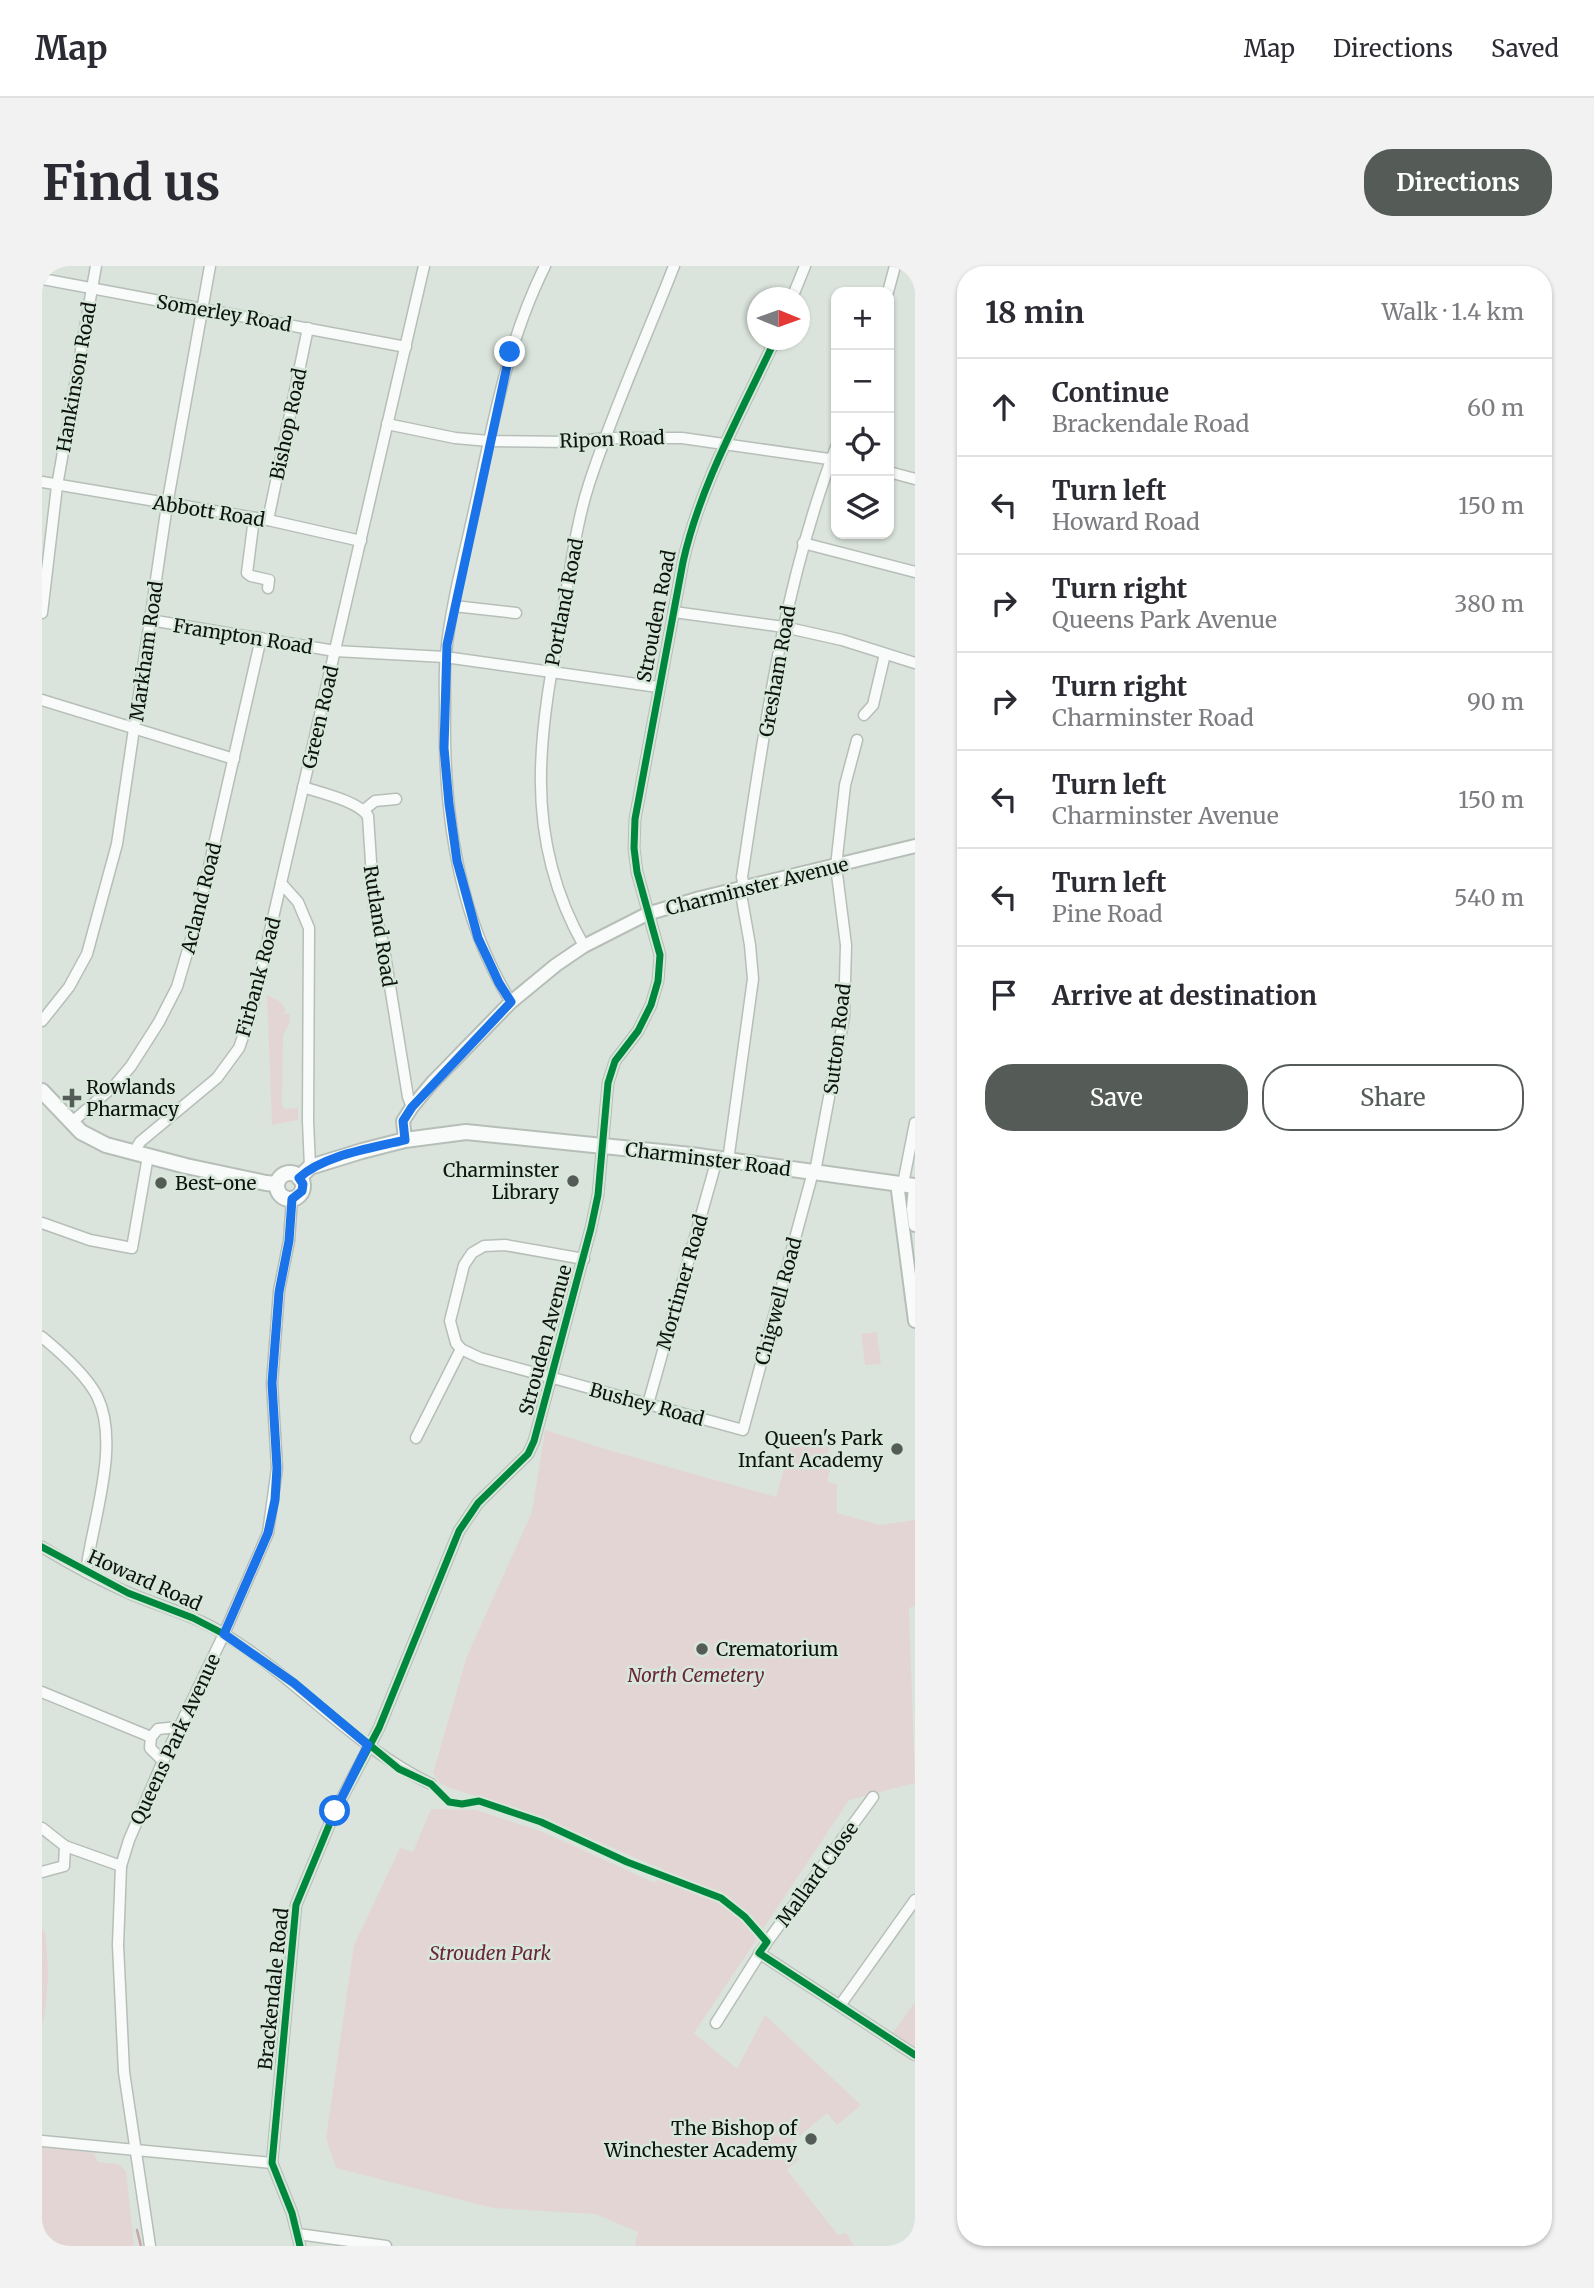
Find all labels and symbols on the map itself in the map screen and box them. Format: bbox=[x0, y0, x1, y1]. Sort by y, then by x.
north arrow bbox=[747, 287, 810, 350]
street label: Somerley Road bbox=[155, 289, 293, 337]
street label: Hankinson Road bbox=[51, 300, 101, 454]
route end bbox=[494, 336, 525, 367]
street label: Bishop Road bbox=[264, 366, 312, 482]
street label: Ripon Road bbox=[559, 425, 665, 453]
street label: Abbott Road bbox=[150, 490, 267, 532]
street label: Portland Road bbox=[540, 536, 588, 668]
street label: Strouden Road bbox=[631, 548, 681, 684]
street label: Markham Road bbox=[124, 579, 168, 723]
street label: Gresham Road bbox=[754, 603, 800, 739]
street label: Frampton Road bbox=[171, 613, 315, 659]
street label: Green Road bbox=[297, 663, 343, 771]
street label: Acland Road bbox=[175, 840, 226, 957]
street label: Charminster Avenue bbox=[663, 852, 851, 920]
street label: Rutland Road bbox=[359, 863, 401, 989]
street label: Firbank Road bbox=[231, 915, 285, 1039]
street label: Sutton Road bbox=[818, 982, 856, 1096]
place label: Rowlands Pharmacy bbox=[86, 1075, 179, 1121]
marker: Rowlands Pharmacy bbox=[64, 1090, 80, 1106]
street label: Charminster Road bbox=[624, 1137, 792, 1181]
place label: Charminster Library bbox=[443, 1158, 559, 1204]
place label: Best-one bbox=[175, 1171, 257, 1195]
marker: Charminster Library bbox=[565, 1173, 581, 1189]
marker: Best-one bbox=[153, 1175, 169, 1191]
street label: Mortimer Road bbox=[651, 1211, 713, 1353]
street label: Chigwell Road bbox=[749, 1235, 807, 1367]
street label: Strouden Avenue bbox=[513, 1262, 577, 1418]
street label: Bushey Road bbox=[587, 1377, 707, 1431]
place label: Queen's Park Infant Academy bbox=[738, 1426, 883, 1472]
marker: Queen's Park Infant Academy bbox=[889, 1441, 905, 1457]
street label: Howard Road bbox=[84, 1544, 206, 1616]
place label: Crematorium bbox=[716, 1637, 838, 1661]
marker: Crematorium bbox=[694, 1641, 710, 1657]
street label: Queens Park Avenue bbox=[125, 1650, 225, 1828]
park label: North Cemetery bbox=[628, 1663, 764, 1687]
route start bbox=[319, 1795, 350, 1826]
street label: Mallard Close bbox=[771, 1817, 863, 1931]
street label: Brackendale Road bbox=[253, 1907, 293, 2071]
park label: Strouden Park bbox=[429, 1941, 551, 1965]
place label: The Bishop of Winchester Academy bbox=[603, 2116, 798, 2162]
marker: The Bishop of Winchester Academy bbox=[803, 2131, 819, 2147]

